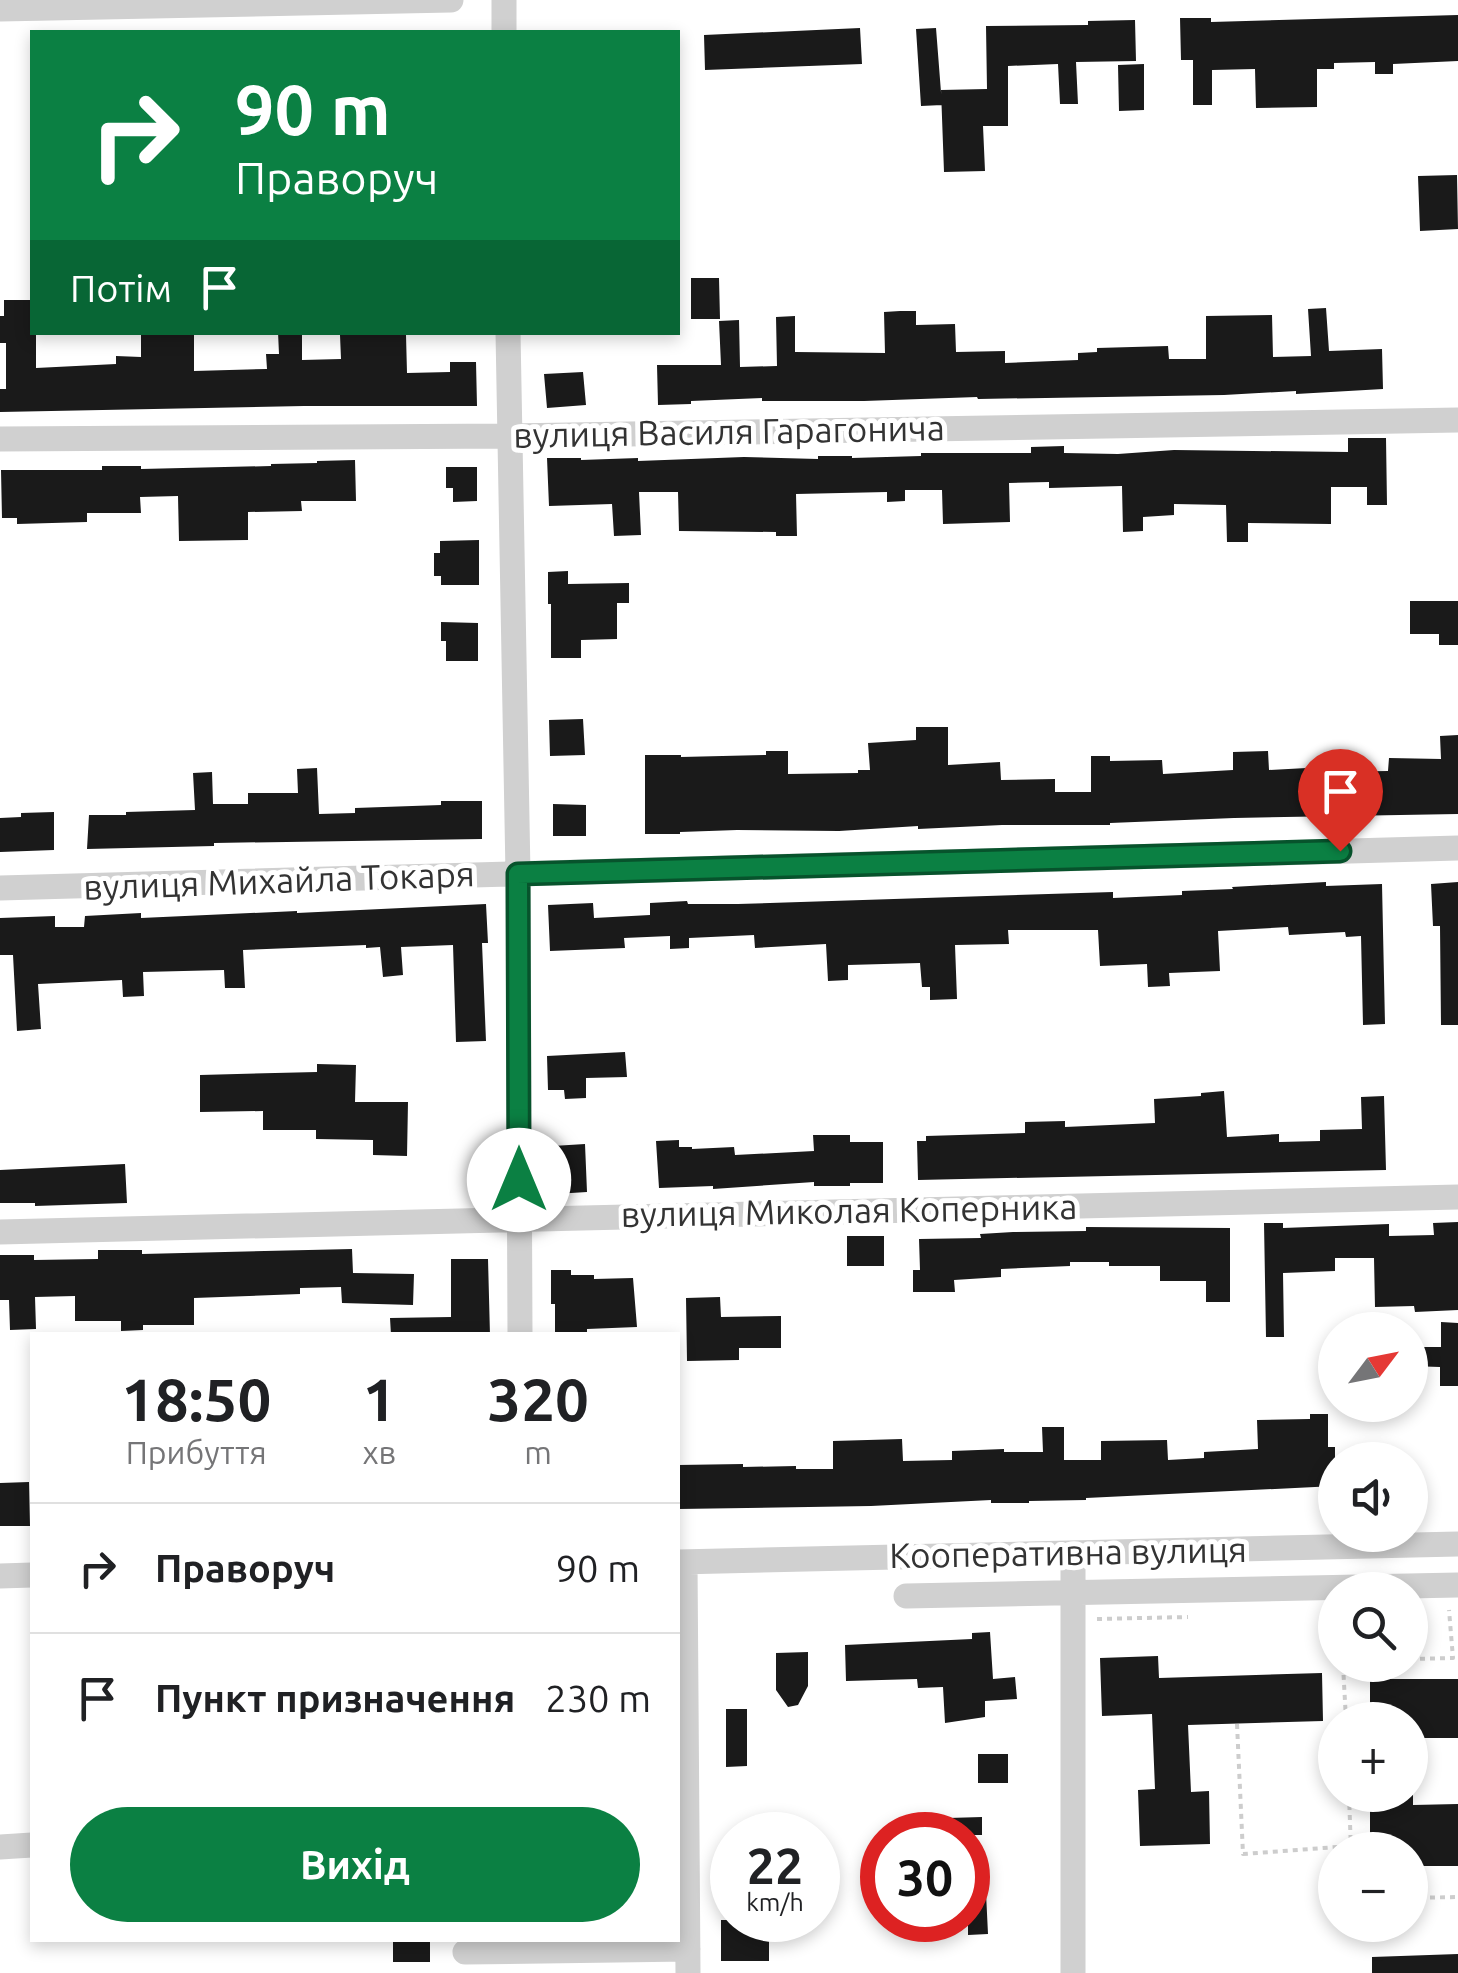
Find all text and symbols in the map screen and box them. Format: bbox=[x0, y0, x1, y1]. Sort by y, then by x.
icon: right bbox=[70, 70, 200, 200]
text: 90 m bbox=[235, 70, 391, 148]
text: Праворуч bbox=[235, 152, 438, 203]
icon: arrive bbox=[192, 260, 247, 315]
text: Потім bbox=[70, 267, 172, 309]
street label: вулиця Василя Гарагонича bbox=[513, 407, 945, 455]
pin bbox=[1298, 749, 1383, 852]
icon: arrive bbox=[1313, 764, 1368, 819]
street label: вулиця Михайла Токаря bbox=[83, 853, 475, 907]
position arrow bbox=[467, 1128, 571, 1232]
street label: вулиця Миколая Коперника bbox=[620, 1186, 1078, 1234]
north arrow bbox=[1318, 1312, 1428, 1422]
map controls bbox=[1318, 1312, 1428, 1942]
text: 18:50 bbox=[121, 1365, 271, 1432]
text: 1 bbox=[362, 1365, 396, 1432]
text: 320 bbox=[487, 1365, 589, 1432]
text: Прибуття bbox=[126, 1434, 267, 1470]
text: хв bbox=[362, 1434, 396, 1470]
text: m bbox=[524, 1434, 552, 1470]
button: sound bbox=[1318, 1442, 1428, 1552]
street label: Кооперативна вулиця bbox=[889, 1529, 1247, 1575]
icon: right bbox=[70, 1541, 125, 1596]
text: Праворуч bbox=[155, 1547, 335, 1589]
text: 90 m bbox=[556, 1547, 640, 1589]
button: search bbox=[1318, 1572, 1428, 1682]
icon: arrive bbox=[70, 1671, 125, 1726]
text: Пункт призначення bbox=[155, 1677, 515, 1719]
text: 230 m bbox=[545, 1677, 651, 1719]
button: + bbox=[1318, 1702, 1428, 1812]
button: Вихід bbox=[70, 1807, 640, 1922]
speed limit sign: 30 bbox=[860, 1812, 990, 1942]
button: − bbox=[1318, 1832, 1428, 1942]
text: 22 bbox=[747, 1837, 803, 1893]
text: km/h bbox=[746, 1888, 804, 1916]

